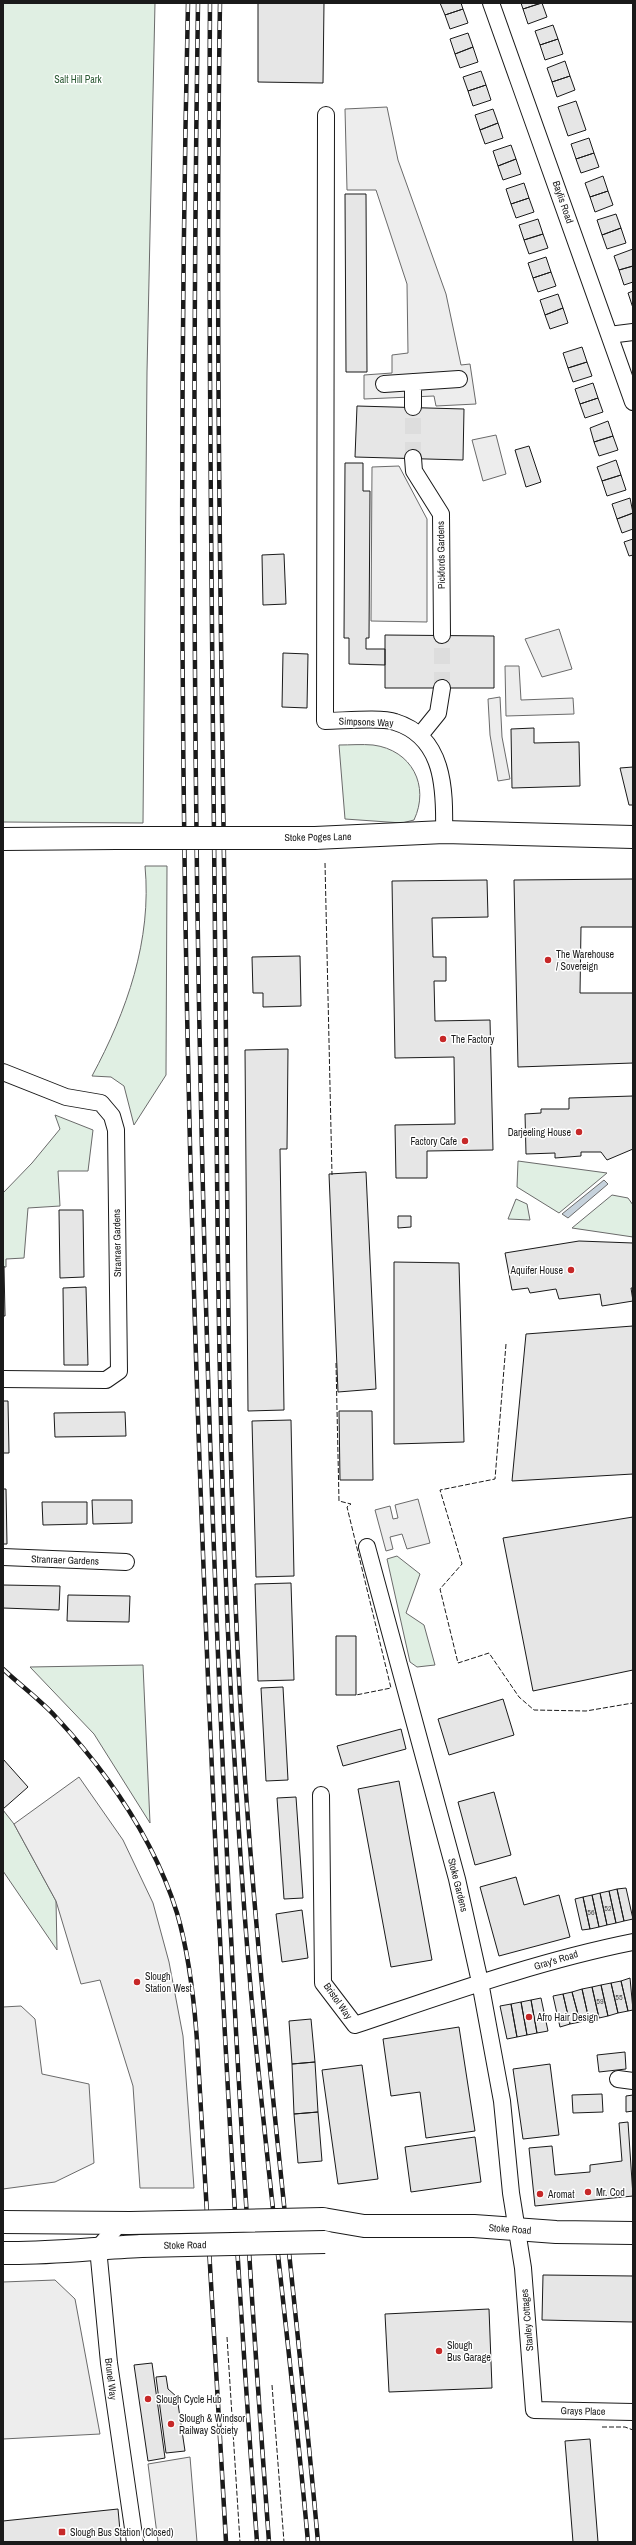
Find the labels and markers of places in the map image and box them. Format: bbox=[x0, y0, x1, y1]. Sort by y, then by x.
place label: The Warehouse / Sovereign bbox=[556, 948, 614, 973]
marker: The Warehouse / Sovereign bbox=[543, 955, 553, 965]
place label: The Factory bbox=[451, 1033, 495, 1046]
marker: The Factory bbox=[438, 1034, 448, 1044]
place label: Darjeeling House bbox=[508, 1126, 571, 1139]
marker: Darjeeling House bbox=[574, 1127, 584, 1137]
place label: Factory Cafe bbox=[410, 1135, 457, 1148]
marker: Factory Cafe bbox=[460, 1136, 470, 1146]
place label: Aquifer House bbox=[510, 1264, 563, 1277]
marker: Aquifer House bbox=[566, 1265, 576, 1275]
place label: Slough Station West bbox=[145, 1970, 193, 1995]
marker: Slough Station West bbox=[132, 1977, 142, 1987]
place label: Afro Hair Design bbox=[536, 2011, 598, 2024]
marker: Afro Hair Design bbox=[524, 2012, 534, 2022]
place label: Mr. Cod bbox=[596, 2186, 625, 2199]
marker: Mr. Cod bbox=[583, 2187, 593, 2197]
place label: Aromat bbox=[547, 2188, 575, 2201]
marker: Aromat bbox=[535, 2189, 545, 2199]
place label: Slough Bus Garage bbox=[447, 2339, 491, 2364]
marker: Slough Bus Garage bbox=[434, 2346, 444, 2356]
place label: Slough Cycle Hub bbox=[156, 2393, 222, 2406]
marker: Slough Cycle Hub bbox=[143, 2394, 153, 2404]
place label: Slough & Windsor Railway Society bbox=[179, 2412, 245, 2437]
marker: Slough & Windsor Railway Society bbox=[166, 2419, 176, 2429]
place label: Slough Bus Station (Closed) bbox=[70, 2526, 174, 2539]
marker: Slough Bus Station (Closed) bbox=[57, 2527, 67, 2537]

